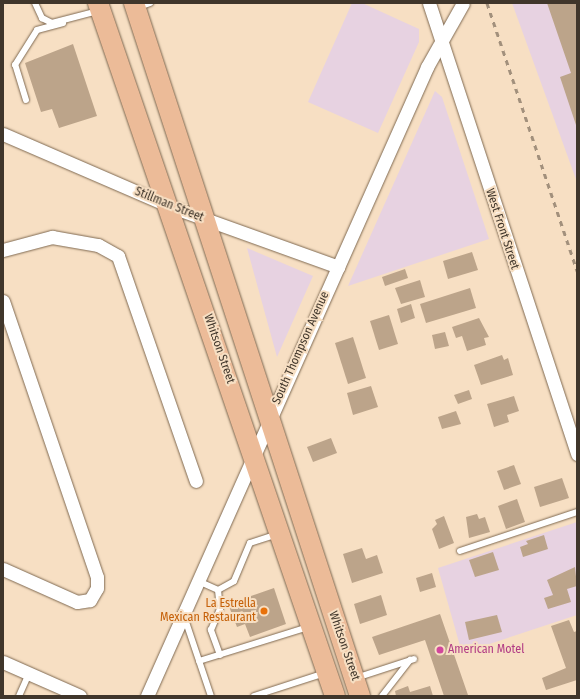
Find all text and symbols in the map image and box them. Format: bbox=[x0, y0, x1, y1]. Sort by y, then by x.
street label: Stillman Street bbox=[132, 185, 206, 225]
street label: West Front Street bbox=[482, 187, 522, 271]
street label: South Thompson Avenue bbox=[270, 289, 332, 407]
street label: Whitson Street bbox=[200, 312, 238, 386]
place label: La Estrella Mexican Restaurant bbox=[160, 597, 256, 625]
marker: La Estrella Mexican Restaurant bbox=[259, 606, 269, 616]
street label: Whitson Street bbox=[325, 609, 363, 683]
place label: American Motel bbox=[448, 643, 524, 657]
marker: American Motel bbox=[435, 645, 445, 655]

